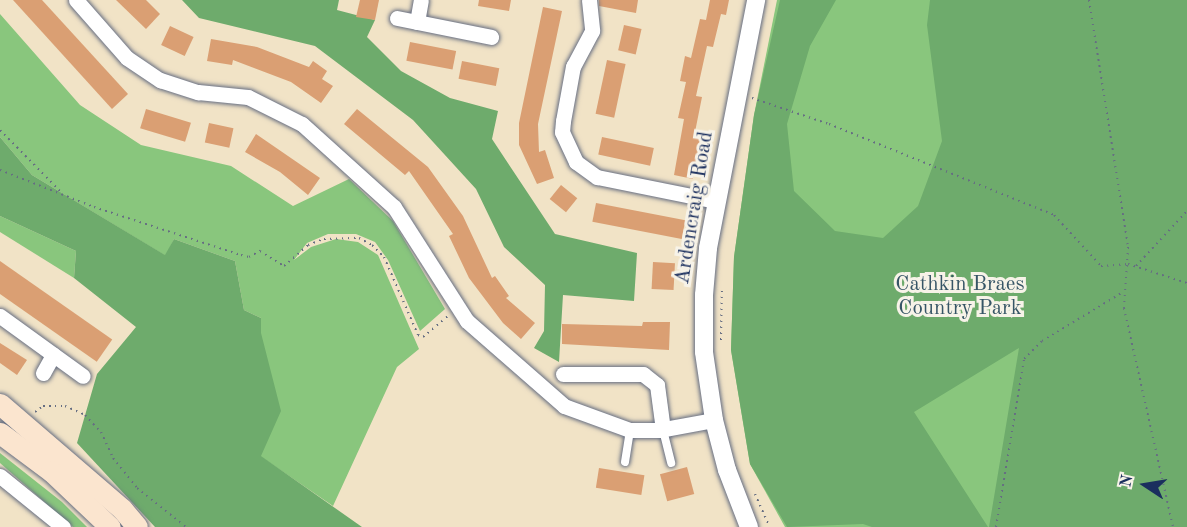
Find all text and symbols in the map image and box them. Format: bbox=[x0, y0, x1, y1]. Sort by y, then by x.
street label: Ardencraig Road bbox=[670, 130, 720, 286]
park label: Cathkin Braes Country Park bbox=[895, 272, 1025, 322]
north arrow bbox=[1115, 455, 1175, 515]
text: N bbox=[1118, 474, 1136, 489]

